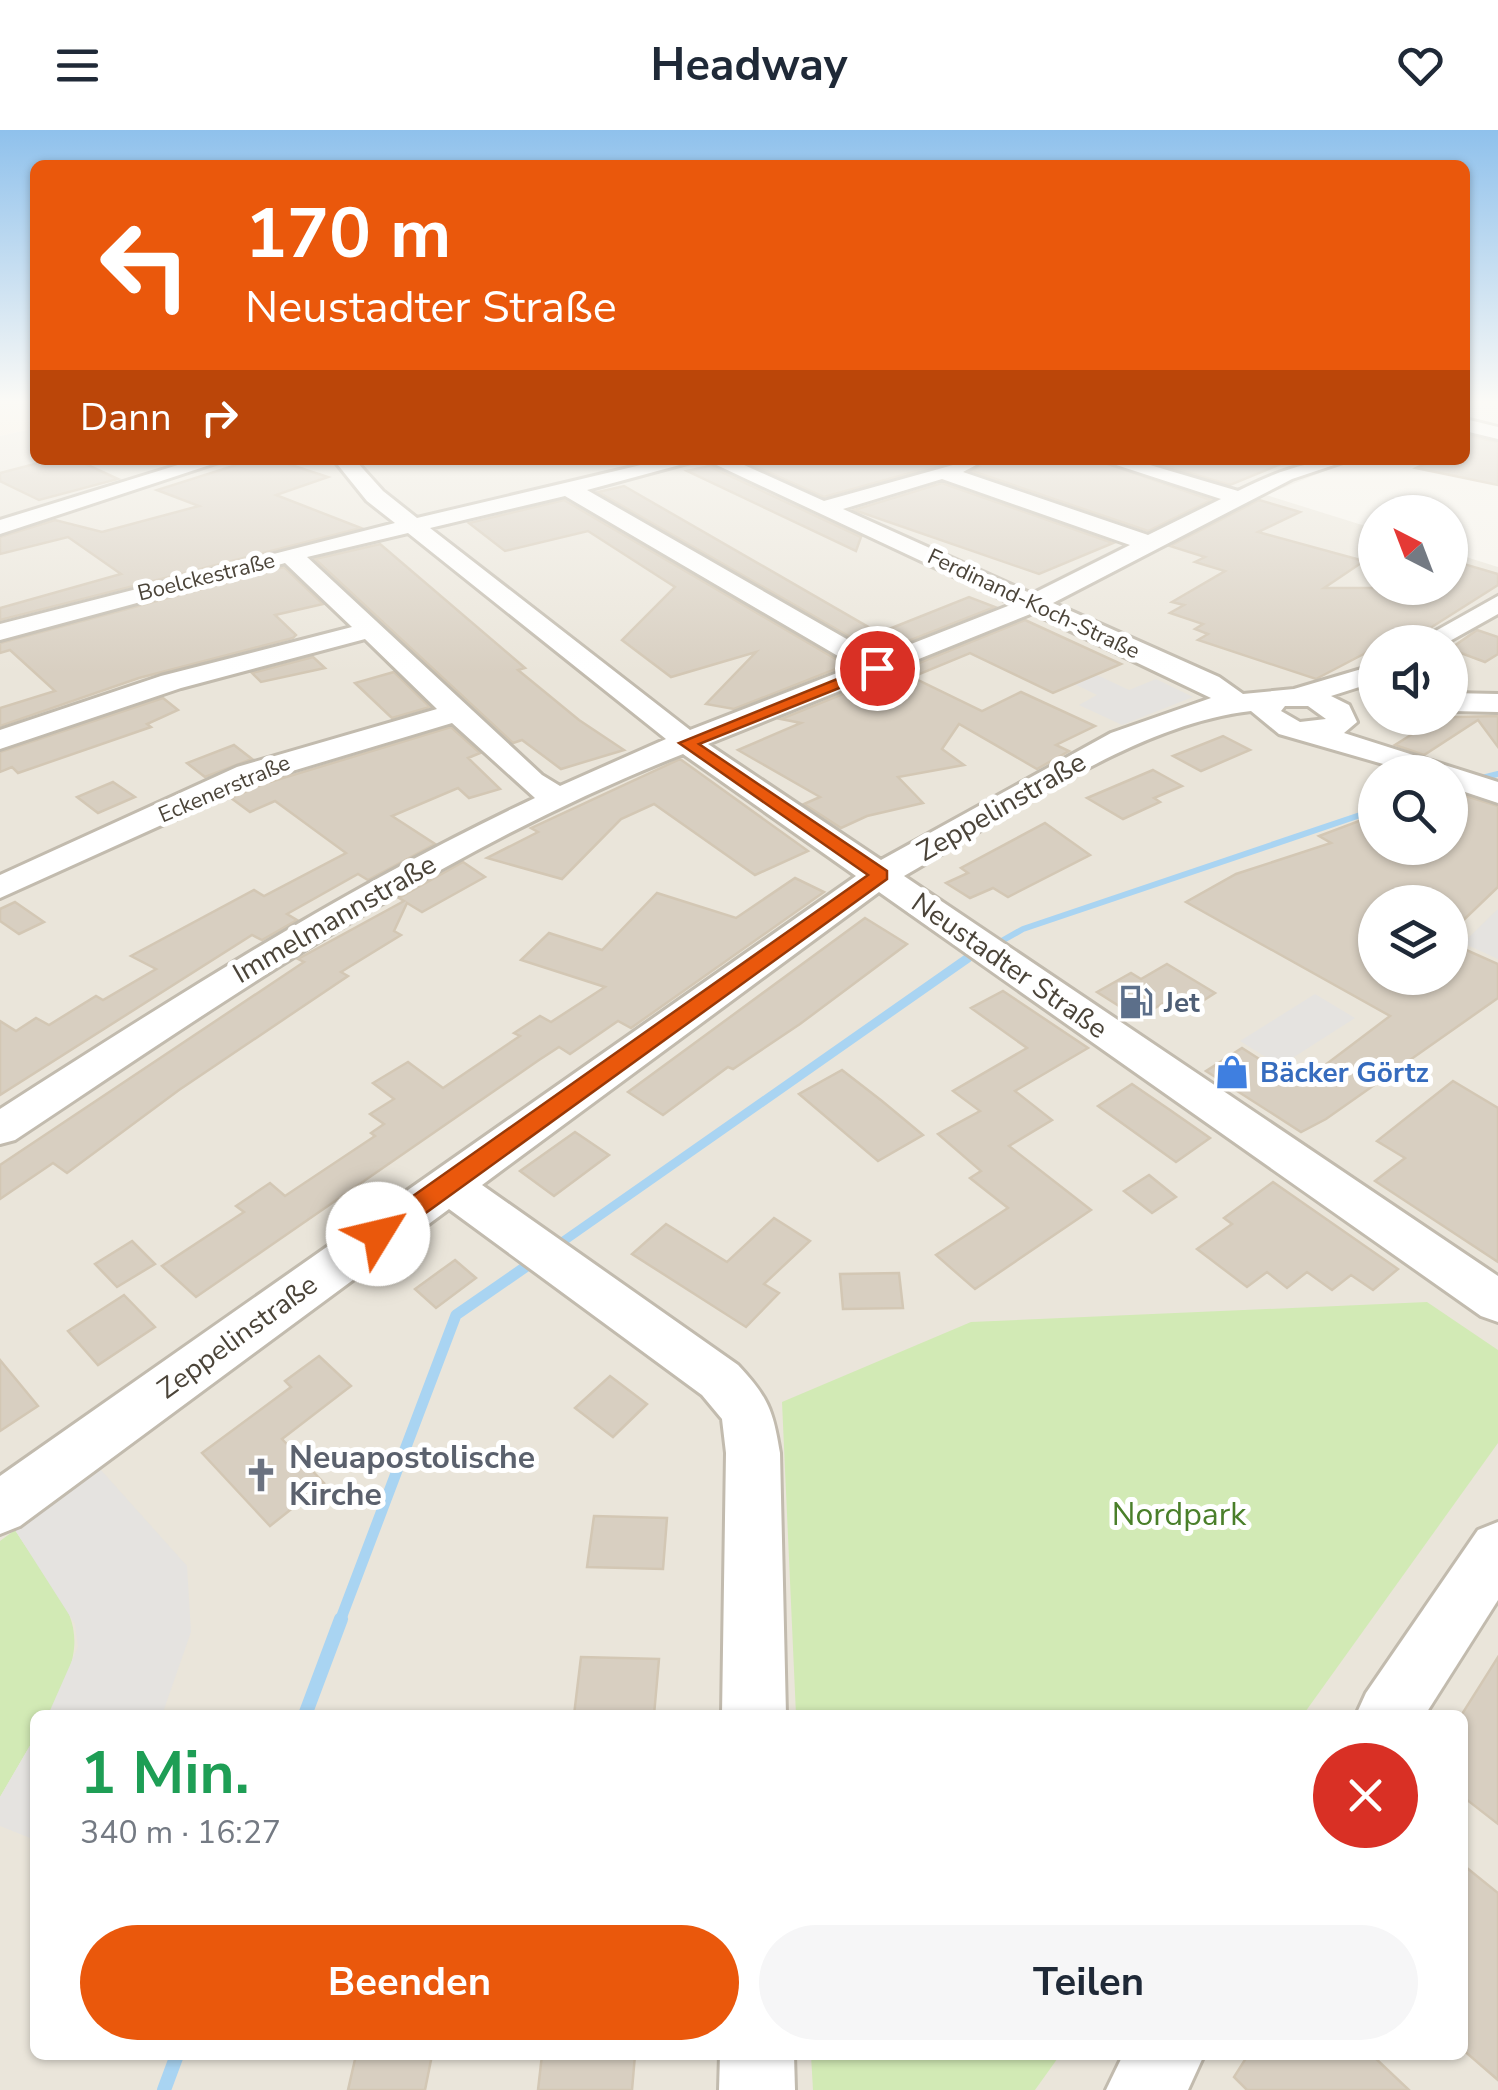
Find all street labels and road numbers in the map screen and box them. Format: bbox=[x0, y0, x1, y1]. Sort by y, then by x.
street label: Ferdinand-Koch-Straße bbox=[923, 542, 1145, 666]
street label: Boelckestraße bbox=[134, 545, 278, 609]
street label: Zeppelinstraße bbox=[910, 743, 1093, 871]
street label: Eckenerstraße bbox=[154, 748, 295, 830]
street label: Immelmannstraße bbox=[226, 845, 443, 993]
street label: Neustadter Straße bbox=[904, 884, 1115, 1048]
street label: Zeppelinstraße bbox=[150, 1266, 325, 1408]

